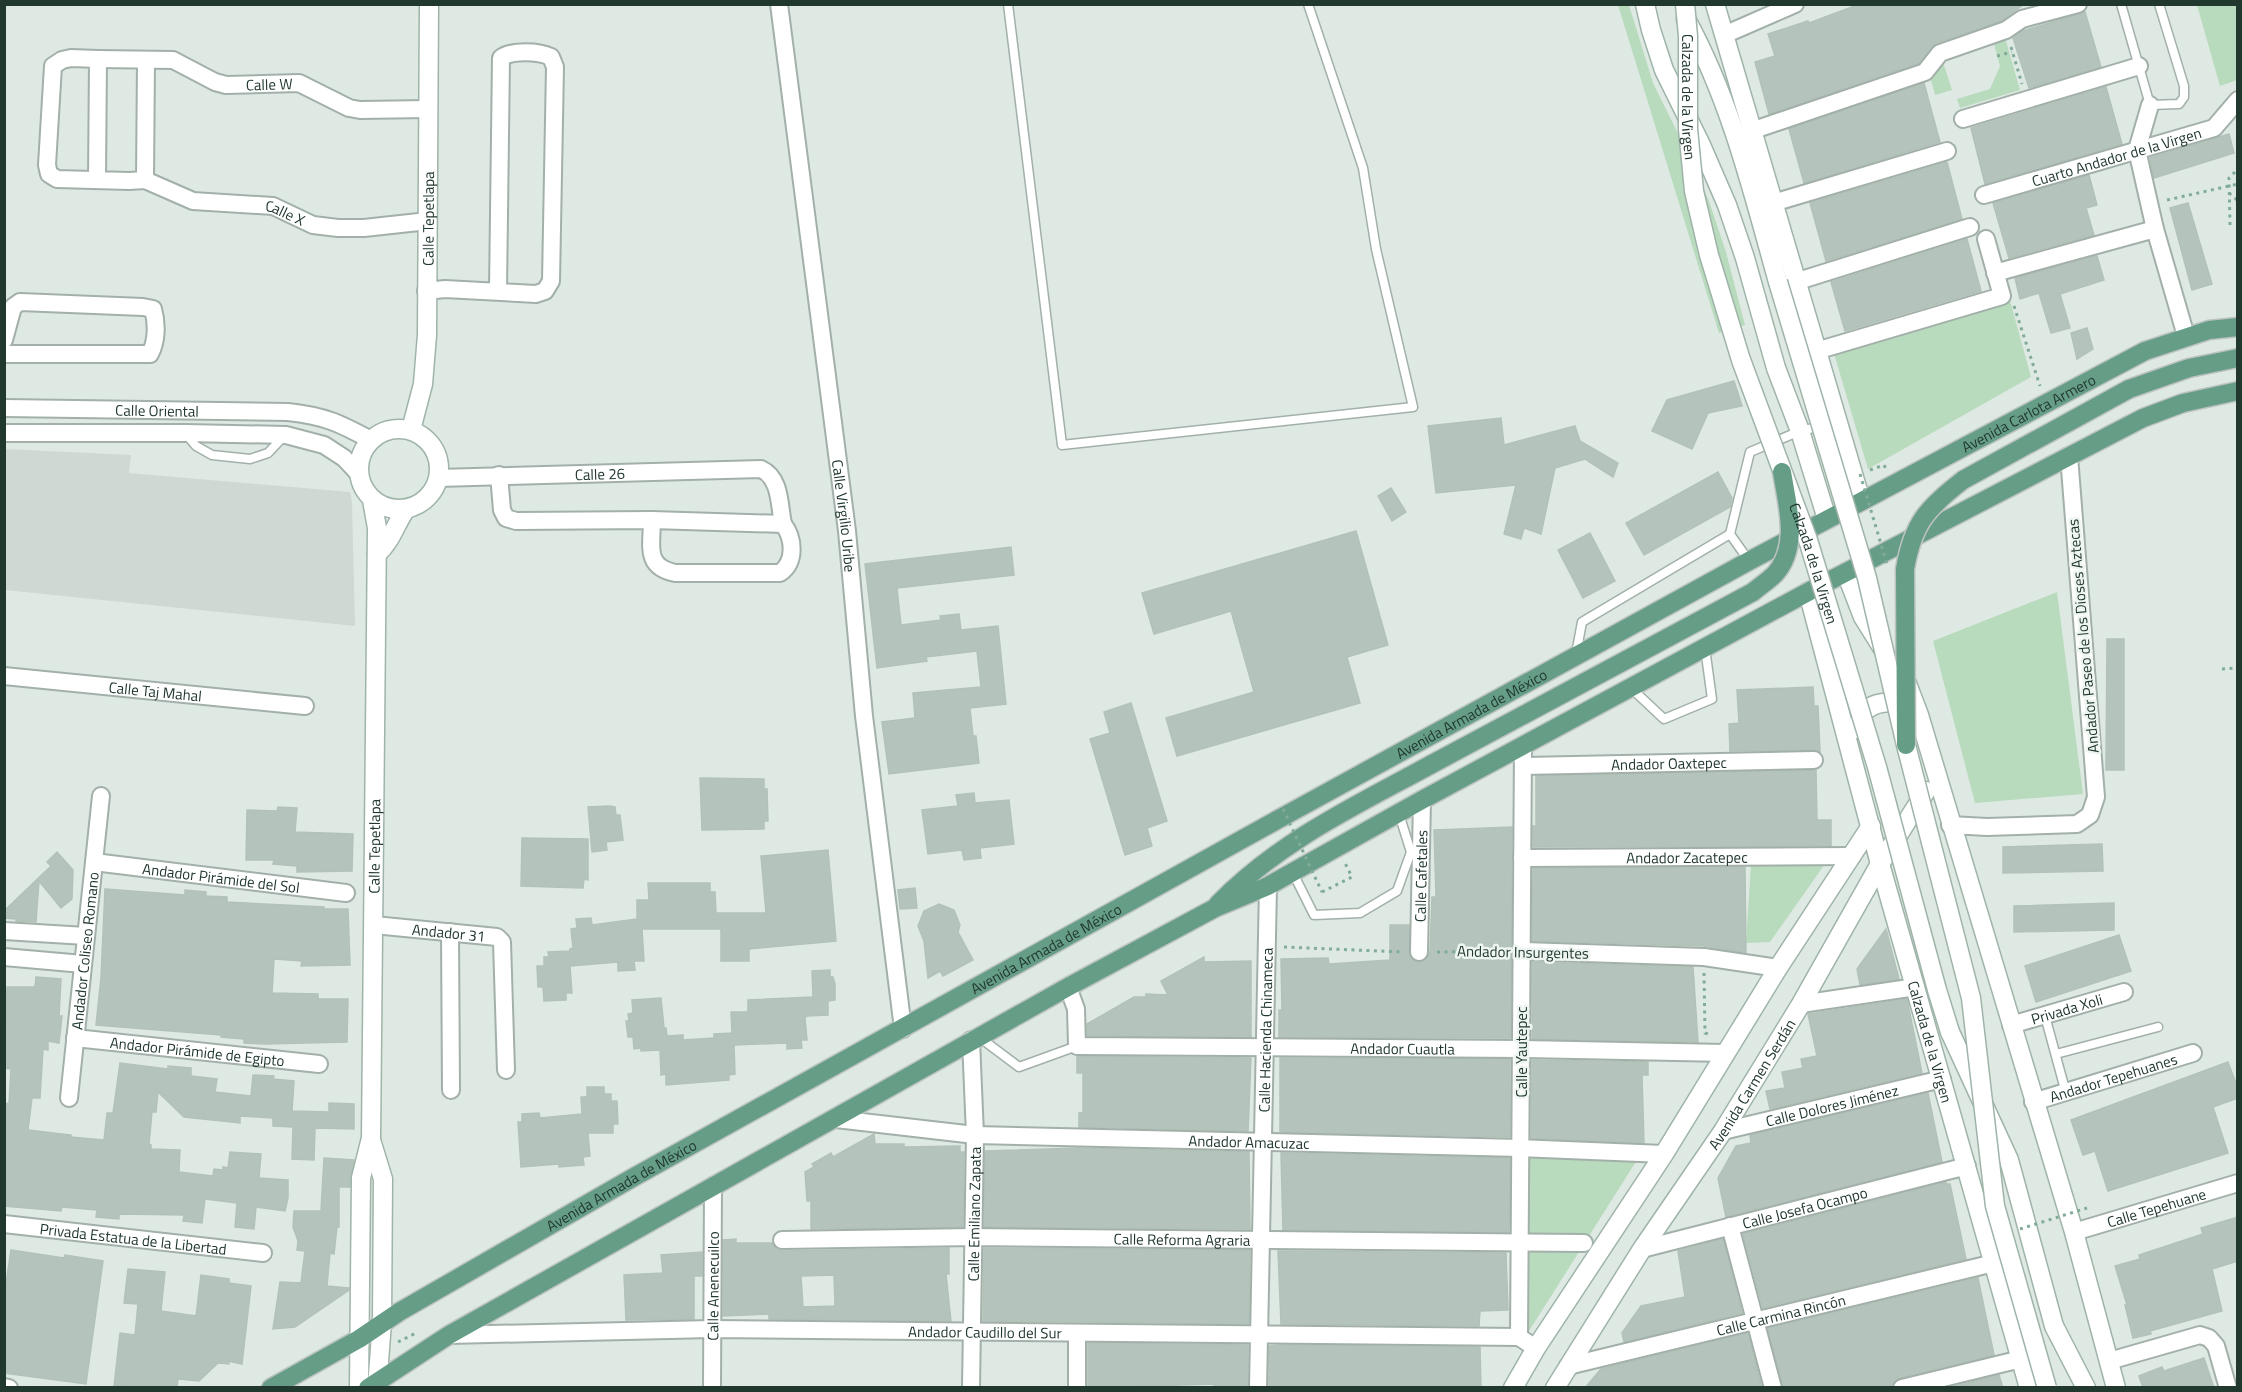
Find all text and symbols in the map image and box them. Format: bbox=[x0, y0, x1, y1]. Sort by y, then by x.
street label: Calzada de la Virgen bbox=[1676, 34, 1702, 161]
street label: Calle W bbox=[245, 72, 293, 96]
street label: Cuarto Andador de la Virgen bbox=[2029, 121, 2204, 192]
street label: Calle Tepetlapa bbox=[416, 171, 439, 266]
street label: Calle X bbox=[265, 194, 310, 231]
street label: Avenida Carlota Armero bbox=[1957, 368, 2100, 458]
street label: Calle Oriental bbox=[115, 398, 199, 422]
street label: Calle Virgilio Uribe bbox=[826, 458, 862, 573]
street label: Calle 26 bbox=[574, 461, 625, 486]
street label: Calzada de la Virgen bbox=[1784, 499, 1844, 627]
street label: Andador Paseo de los Dioses Aztecas bbox=[2061, 518, 2105, 754]
street label: Avenida Armada de México bbox=[1391, 662, 1551, 764]
street label: Calle Taj Mahal bbox=[108, 675, 203, 707]
street label: Andador Oaxtepec bbox=[1611, 750, 1727, 776]
street label: Calle Tepetlapa bbox=[362, 798, 386, 894]
street label: Calle Cafetales bbox=[1408, 830, 1433, 922]
street label: Andador Zacatepec bbox=[1626, 845, 1748, 869]
street label: Andador Pirámide del Sol bbox=[141, 857, 301, 899]
street label: Andador Coliseo Romano bbox=[65, 871, 104, 1031]
street label: Avenida Armada de México bbox=[966, 897, 1126, 1000]
street label: Andador 31 bbox=[411, 917, 486, 947]
street label: Andador Insurgentes bbox=[1457, 939, 1589, 965]
street label: Calle Hacienda Chinameca bbox=[1252, 947, 1278, 1113]
street label: Calzada de la Virgen bbox=[1902, 978, 1959, 1105]
street label: Privada Xoli bbox=[2028, 987, 2105, 1030]
street label: Calle Yautepec bbox=[1510, 1007, 1533, 1097]
street label: Avenida Carmen Serdán bbox=[1702, 1014, 1801, 1154]
street label: Andador Pirámide de Egipto bbox=[109, 1030, 286, 1072]
street label: Andador Cuautla bbox=[1350, 1036, 1455, 1060]
street label: Andador Tepehuanes bbox=[2047, 1047, 2180, 1108]
street label: Calle Dolores Jiménez bbox=[1763, 1078, 1901, 1132]
street label: Andador Amacuzac bbox=[1188, 1129, 1310, 1154]
street label: Avenida Armada de México bbox=[542, 1133, 701, 1237]
street label: Calle Emiliano Zapata bbox=[961, 1146, 986, 1282]
street label: Calle Josefa Ocampo bbox=[1740, 1180, 1870, 1234]
street label: Calle Tepehuane bbox=[2104, 1182, 2209, 1233]
street label: Privada Estatua de la Libertad bbox=[39, 1217, 228, 1260]
street label: Calle Reforma Agraria bbox=[1113, 1227, 1251, 1251]
street label: Calle Anenecuilco bbox=[701, 1231, 724, 1341]
street label: Calle Carmina Rincón bbox=[1714, 1288, 1848, 1341]
street label: Andador Caudillo del Sur bbox=[908, 1319, 1062, 1344]

